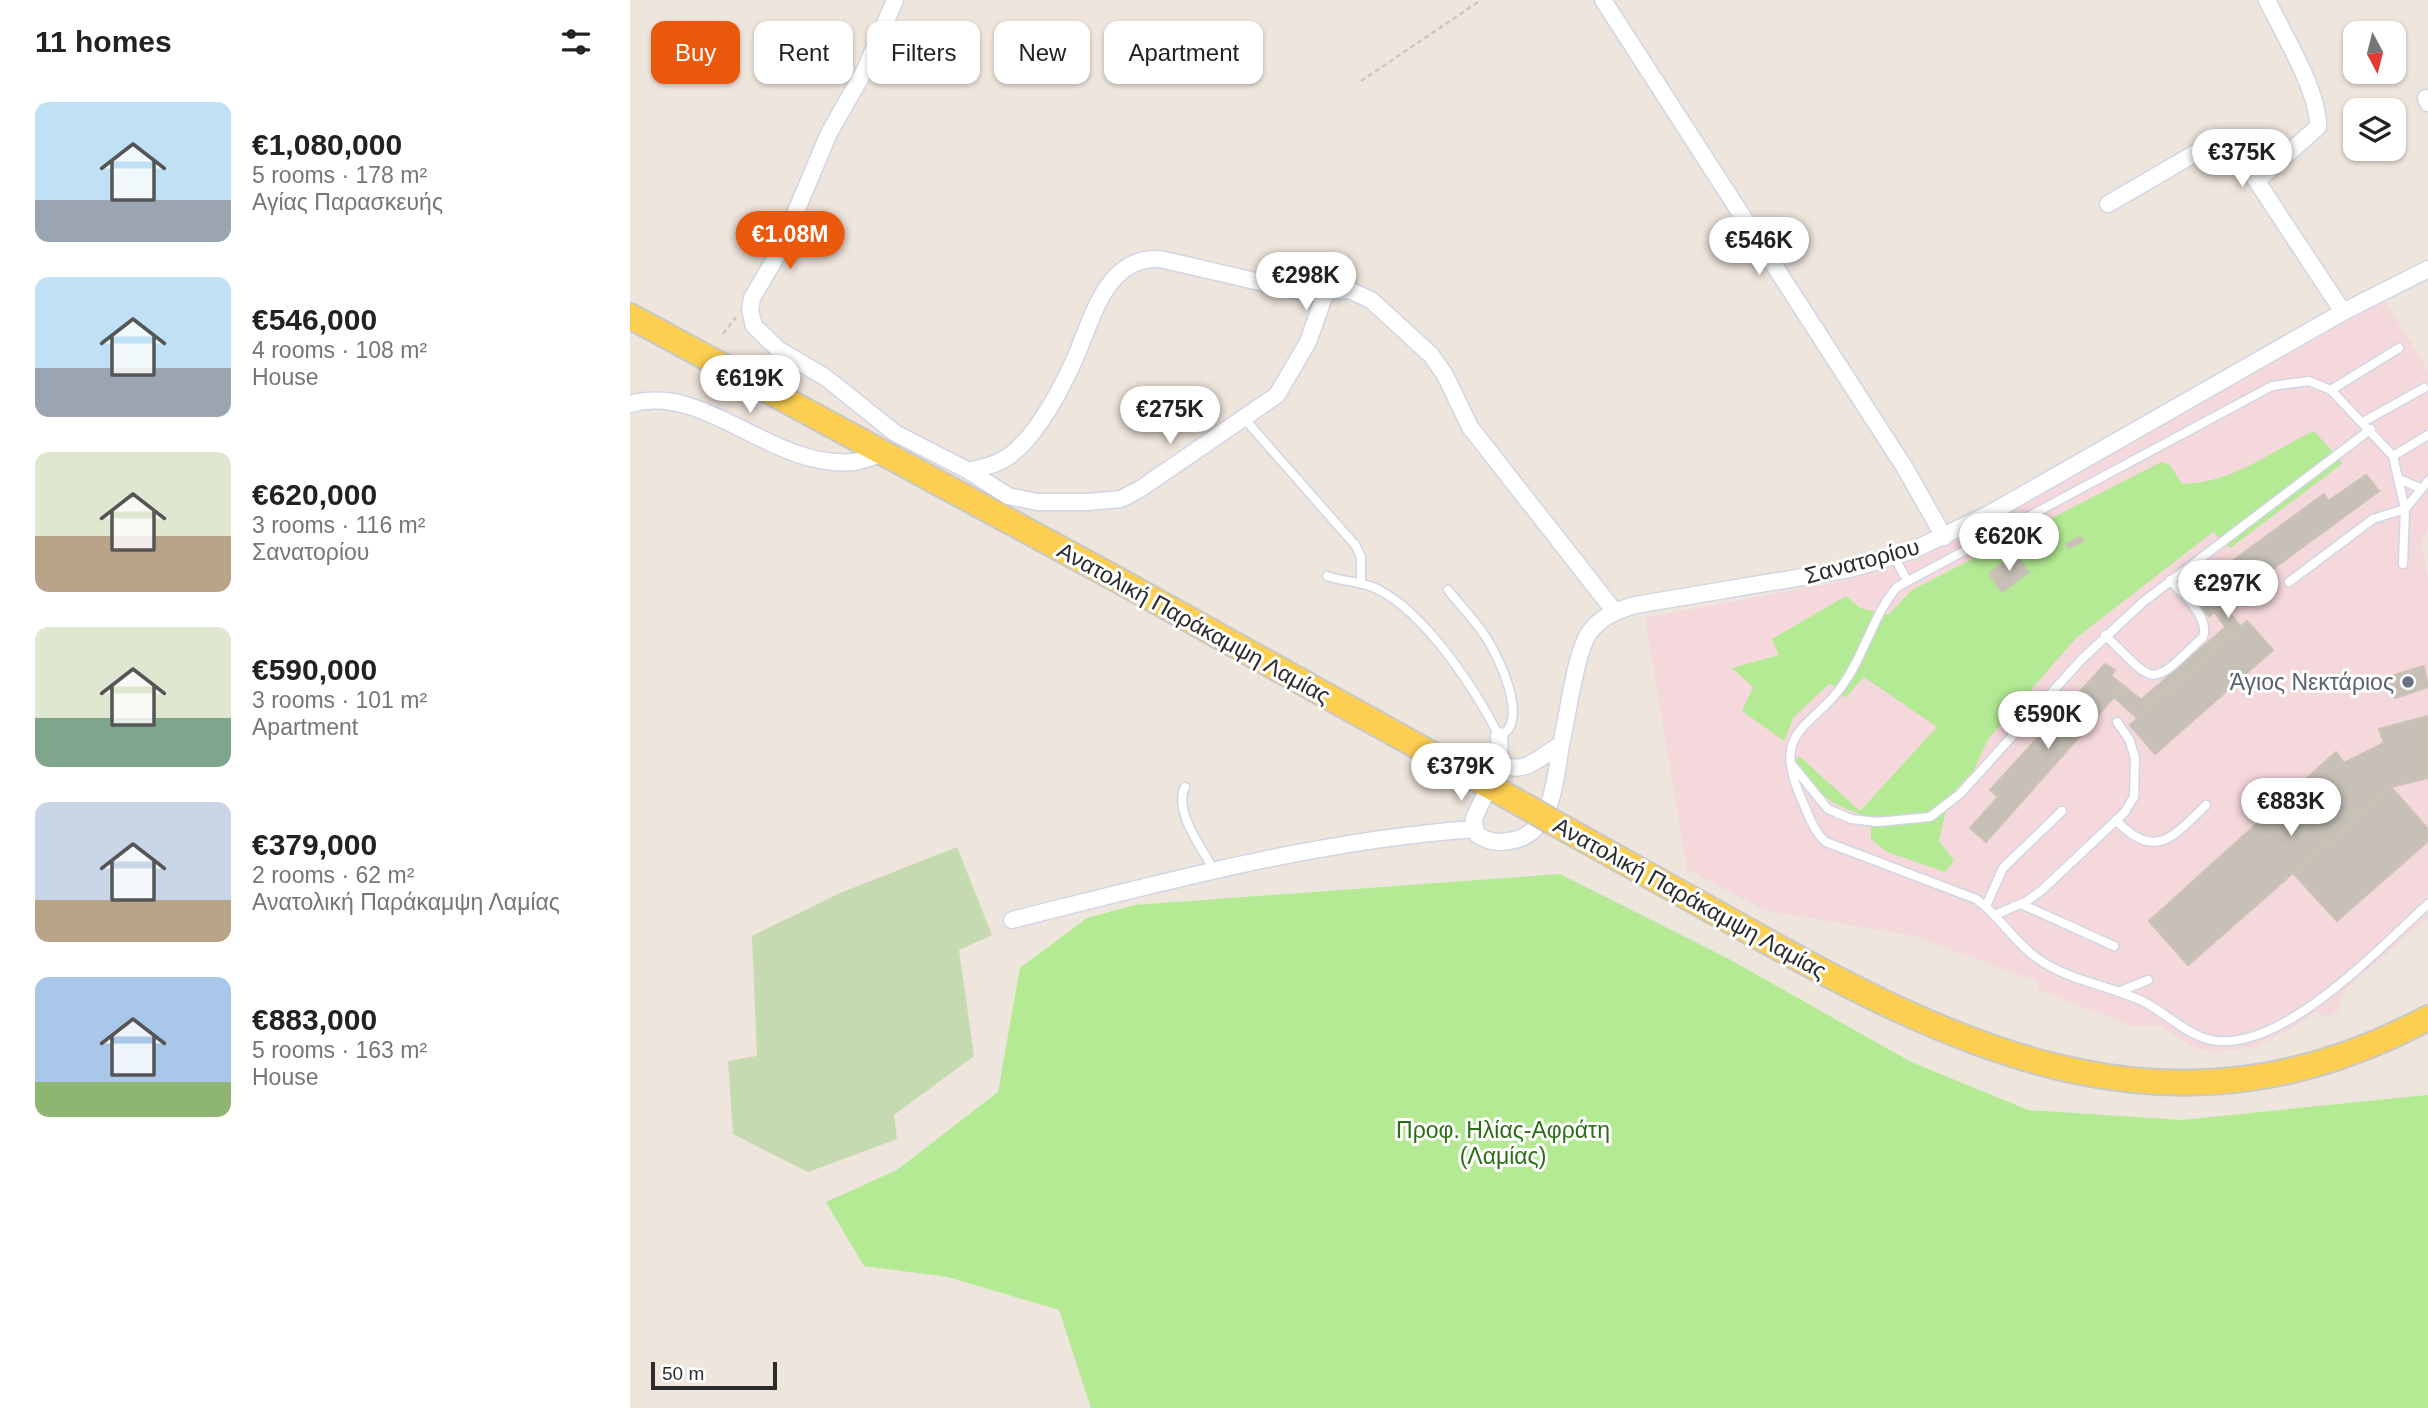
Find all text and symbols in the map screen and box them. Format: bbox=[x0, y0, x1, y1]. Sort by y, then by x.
chip: Buy bbox=[651, 21, 740, 84]
chip: Rent bbox=[754, 21, 853, 84]
chip: Filters bbox=[867, 21, 980, 84]
chip: New bbox=[994, 21, 1090, 84]
chip: Apartment bbox=[1104, 21, 1263, 84]
north arrow bbox=[2343, 21, 2406, 84]
map controls bbox=[2343, 21, 2406, 161]
icon: filters bbox=[557, 23, 595, 61]
text: 11 homes bbox=[35, 25, 172, 58]
button: layers bbox=[2343, 98, 2406, 161]
text: €1,080,000 bbox=[252, 128, 402, 161]
icon: home bbox=[91, 130, 175, 214]
pin: €375K bbox=[2193, 130, 2291, 189]
text: €375K bbox=[2208, 139, 2276, 165]
text: 5 rooms · 178 m² bbox=[252, 162, 427, 188]
text: Αγίας Παρασκευής bbox=[252, 189, 443, 215]
pin: €1.08M bbox=[733, 212, 847, 271]
pin: €546K bbox=[1710, 218, 1808, 277]
text: €1.08M bbox=[752, 221, 828, 247]
text: €546K bbox=[1725, 227, 1793, 253]
pin: €298K bbox=[1257, 252, 1355, 312]
text: €298K bbox=[1272, 262, 1340, 288]
text: €546,000 bbox=[252, 303, 377, 336]
icon: home bbox=[91, 305, 175, 389]
text: 4 rooms · 108 m² bbox=[252, 337, 427, 363]
pin: €619K bbox=[701, 356, 799, 415]
text: House bbox=[252, 364, 318, 390]
text: €619K bbox=[716, 365, 784, 391]
pin: €275K bbox=[1121, 386, 1219, 446]
text: €275K bbox=[1136, 396, 1204, 422]
text: €620,000 bbox=[252, 478, 377, 511]
icon: home bbox=[91, 480, 175, 564]
text: 3 rooms · 116 m² bbox=[252, 512, 425, 538]
pin: €620K bbox=[1960, 514, 2058, 573]
text: €620K bbox=[1975, 523, 2043, 549]
street label: Σανατορίου bbox=[1802, 533, 1922, 589]
street label: Ανατολική Παράκαμψη Λαμίας bbox=[1053, 537, 1335, 709]
text: Σανατορίου bbox=[252, 539, 369, 565]
pin: €297K bbox=[2179, 560, 2277, 620]
text: €297K bbox=[2194, 570, 2262, 596]
text: €590,000 bbox=[252, 653, 377, 686]
icon: home bbox=[91, 655, 175, 739]
place label: Άγιος Νεκτάριος bbox=[2230, 669, 2394, 695]
marker: Άγιος Νεκτάριος bbox=[2400, 674, 2416, 690]
text: 3 rooms · 101 m² bbox=[252, 687, 427, 713]
pin: €590K bbox=[1999, 692, 2097, 751]
text: €590K bbox=[2014, 701, 2082, 727]
text: Apartment bbox=[252, 714, 358, 740]
pin: €379K bbox=[1412, 744, 1510, 803]
text: €379K bbox=[1427, 753, 1495, 779]
pin: €883K bbox=[2242, 778, 2340, 838]
text: €883K bbox=[2257, 788, 2325, 814]
street label: Ανατολική Παράκαμψη Λαμίας bbox=[1549, 812, 1831, 984]
text: €379,000 bbox=[252, 828, 377, 861]
icon: home bbox=[91, 830, 175, 914]
text: 2 rooms · 62 m² bbox=[252, 862, 414, 888]
text: Ανατολική Παράκαμψη Λαμίας bbox=[252, 889, 560, 915]
text: €883,000 bbox=[252, 1003, 377, 1036]
icon: home bbox=[91, 1005, 175, 1089]
text: 5 rooms · 163 m² bbox=[252, 1037, 427, 1063]
text: House bbox=[252, 1064, 318, 1090]
park label: Προφ. Ηλίας-Αφράτη (Λαμίας) bbox=[1396, 1117, 1610, 1169]
scale bar bbox=[651, 1359, 777, 1391]
text: 50 m bbox=[662, 1363, 704, 1384]

